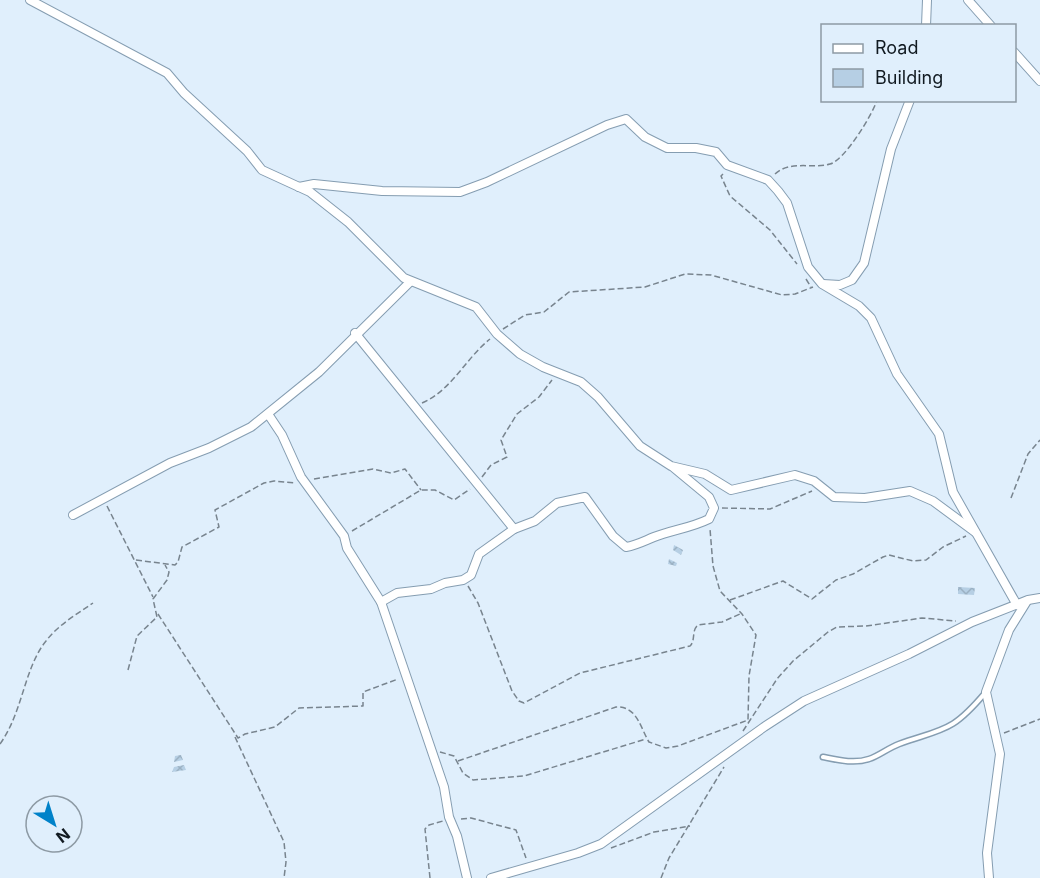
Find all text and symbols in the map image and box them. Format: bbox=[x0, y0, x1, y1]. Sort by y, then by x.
legend bbox=[821, 24, 1016, 102]
text: Road bbox=[875, 37, 918, 58]
text: Building bbox=[875, 67, 943, 88]
north arrow bbox=[24, 794, 84, 854]
text: N bbox=[52, 824, 74, 847]

